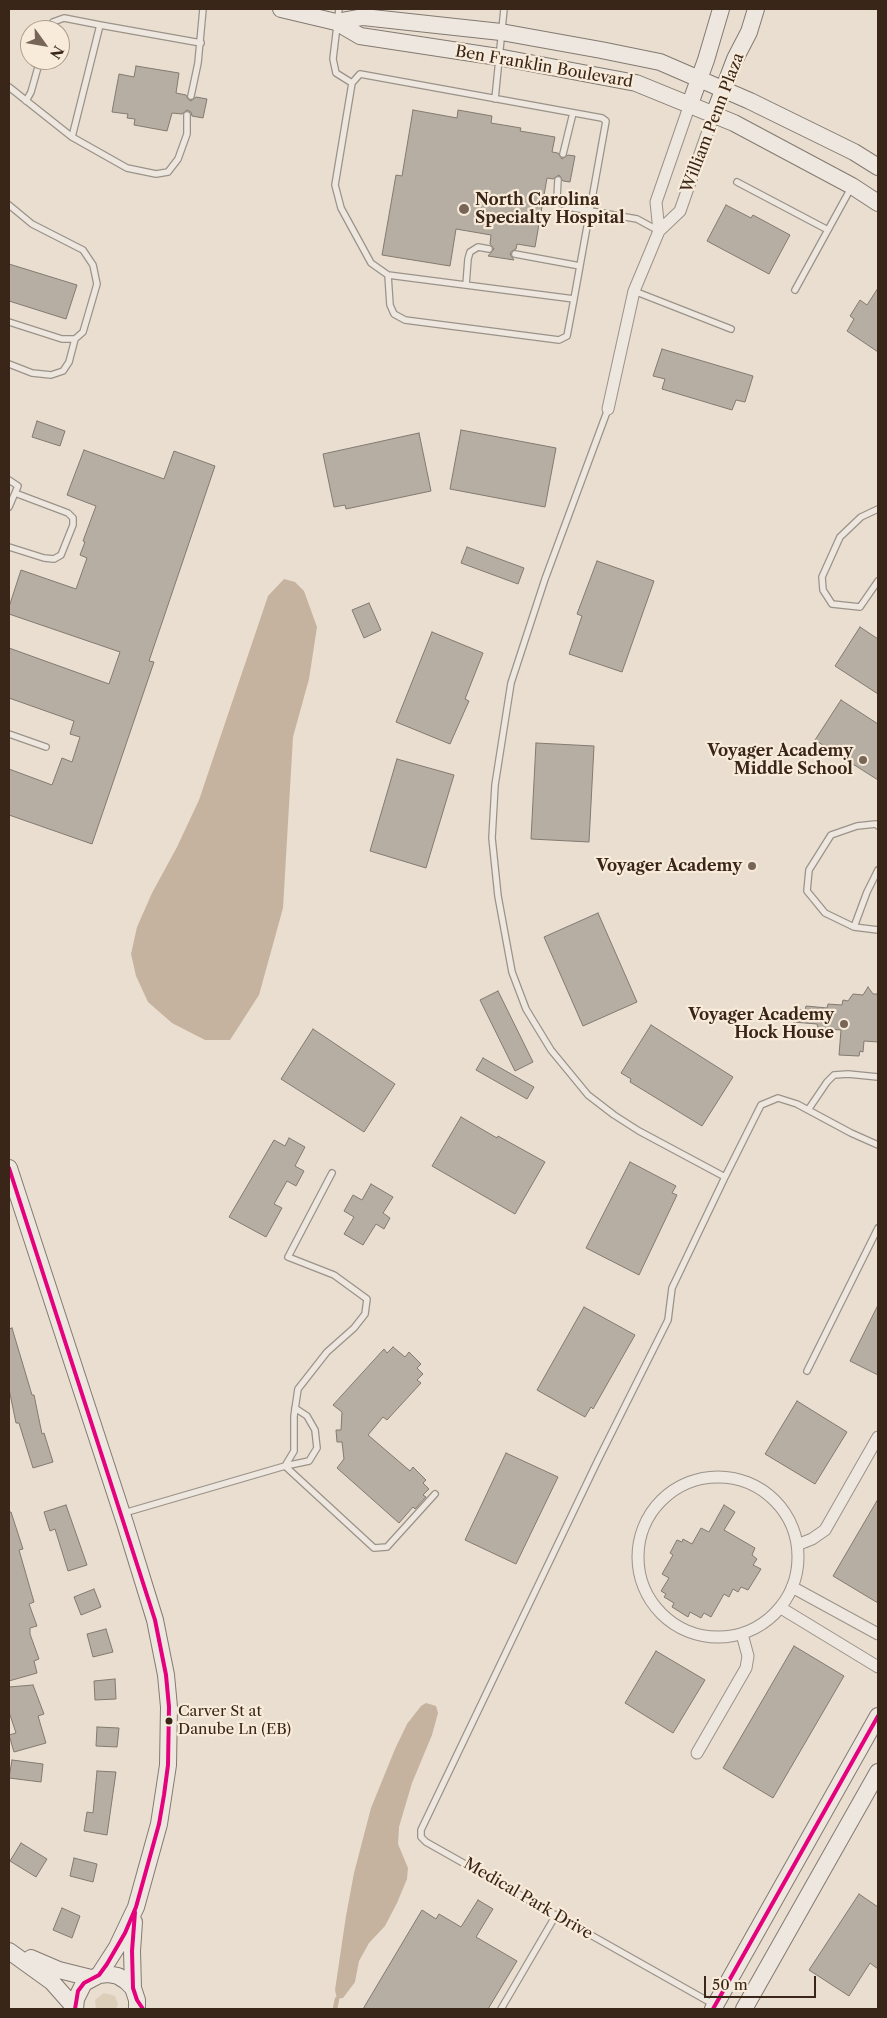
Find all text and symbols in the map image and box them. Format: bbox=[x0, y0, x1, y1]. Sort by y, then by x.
north arrow bbox=[20, 20, 70, 70]
text: N bbox=[46, 42, 68, 62]
street label: Ben Franklin Boulevard bbox=[454, 42, 634, 92]
street label: William Penn Plaza bbox=[677, 50, 749, 196]
place label: North Carolina Specialty Hospital bbox=[475, 190, 625, 228]
marker: North Carolina Specialty Hospital bbox=[457, 202, 471, 216]
place label: Voyager Academy Middle School bbox=[707, 741, 853, 779]
marker: Voyager Academy Middle School bbox=[857, 754, 869, 766]
place label: Voyager Academy bbox=[596, 856, 742, 876]
marker: Voyager Academy bbox=[746, 860, 758, 872]
place label: Voyager Academy Hock House bbox=[688, 1005, 834, 1043]
marker: Voyager Academy Hock House bbox=[838, 1018, 850, 1030]
place label: Carver St at Danube Ln (EB) bbox=[178, 1703, 291, 1738]
marker: Carver St at Danube Ln (EB) bbox=[164, 1716, 174, 1726]
street label: Medical Park Drive bbox=[460, 1854, 596, 1944]
scale bar bbox=[707, 1966, 820, 1998]
text: 50 m bbox=[712, 1975, 748, 1994]

